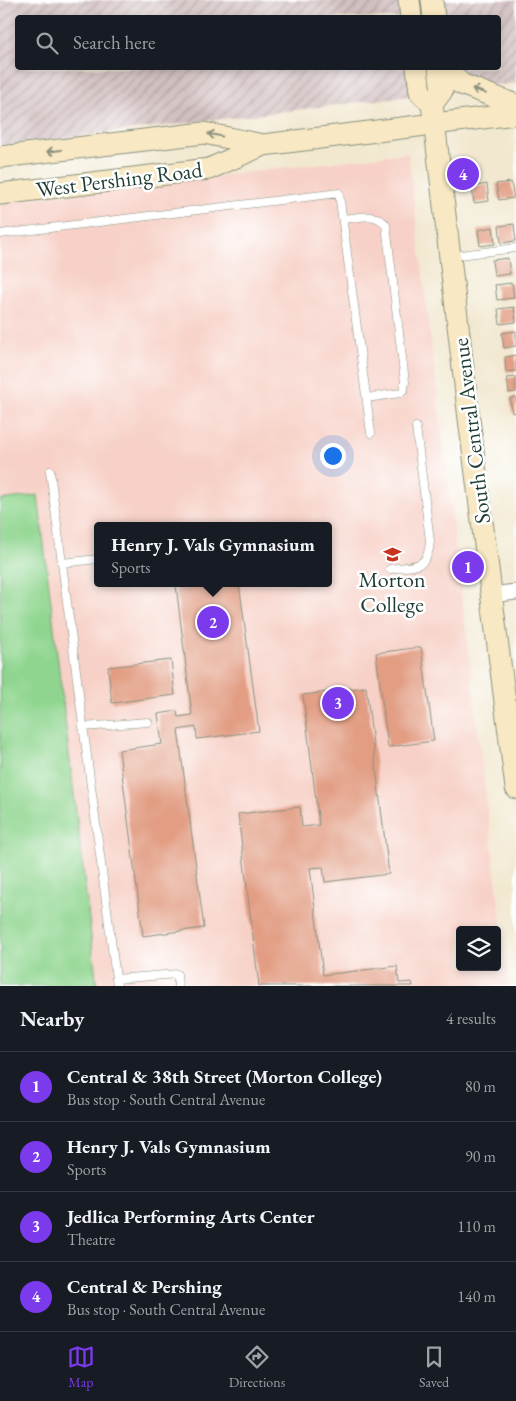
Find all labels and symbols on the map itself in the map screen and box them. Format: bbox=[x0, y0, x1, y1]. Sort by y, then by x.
one-way arrow bbox=[471, 86, 487, 95]
one-way arrow bbox=[207, 130, 223, 140]
one-way arrow bbox=[46, 146, 62, 156]
street label: West Pershing Road bbox=[34, 155, 205, 204]
pin: 4 bbox=[447, 155, 479, 193]
street label: South Central Avenue bbox=[446, 336, 497, 526]
your location bbox=[320, 443, 346, 469]
school or university icon: Morton College bbox=[382, 544, 402, 564]
pin: 1 bbox=[452, 548, 484, 586]
place label: Morton College bbox=[358, 565, 426, 619]
pin: 2 bbox=[197, 603, 229, 641]
pin: 3 bbox=[322, 684, 354, 722]

